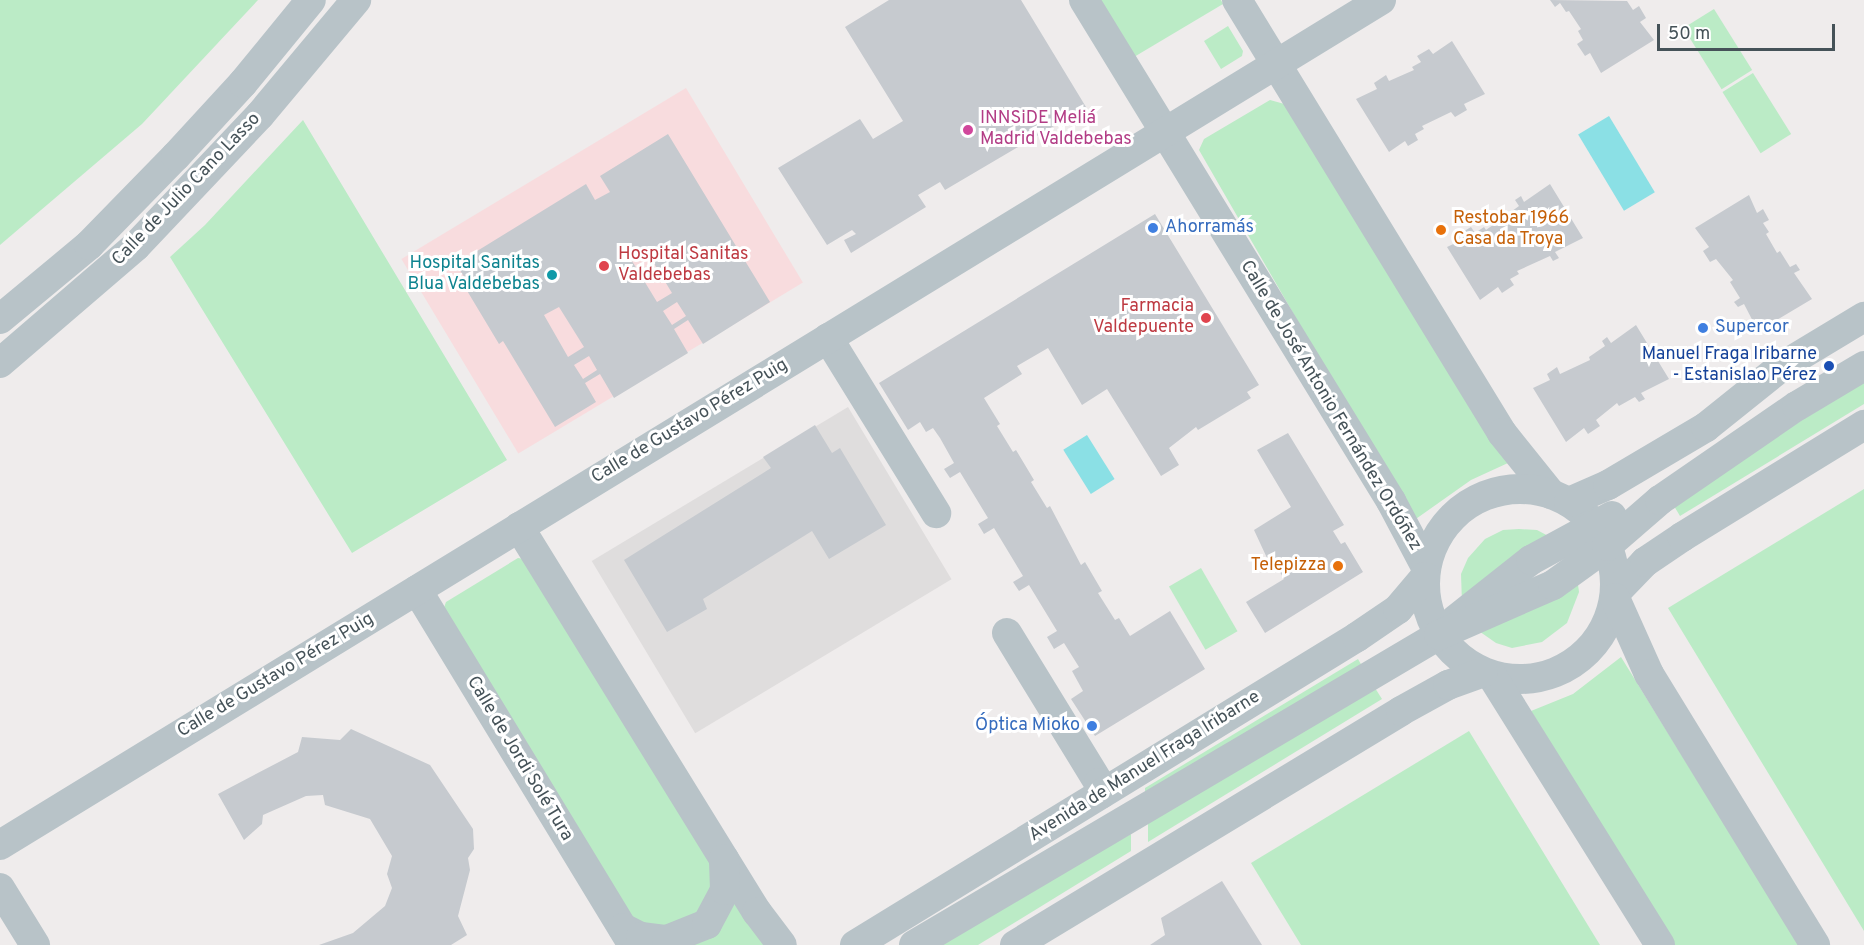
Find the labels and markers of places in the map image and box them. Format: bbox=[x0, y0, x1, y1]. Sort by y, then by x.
place label: INNSiDE Meliá Madrid Valdebebas bbox=[980, 109, 1132, 152]
marker: INNSiDE Meliá Madrid Valdebebas bbox=[961, 123, 975, 137]
place label: Restobar 1966 Casa da Troya bbox=[1453, 209, 1569, 252]
place label: Ahorramás bbox=[1165, 217, 1254, 239]
marker: Ahorramás bbox=[1146, 221, 1160, 235]
marker: Restobar 1966 Casa da Troya bbox=[1434, 223, 1448, 237]
place label: Hospital Sanitas Valdebebas bbox=[618, 245, 748, 288]
place label: Hospital Sanitas Blua Valdebebas bbox=[407, 254, 540, 296]
marker: Hospital Sanitas Valdebebas bbox=[595, 257, 613, 275]
marker: Hospital Sanitas Blua Valdebebas bbox=[545, 268, 559, 282]
place label: Farmacia Valdepuente bbox=[1093, 297, 1194, 340]
marker: Farmacia Valdepuente bbox=[1199, 311, 1213, 325]
place label: Supercor bbox=[1715, 317, 1789, 339]
marker: Supercor bbox=[1696, 321, 1710, 335]
place label: Manuel Fraga Iribarne - Estanislao Pérez bbox=[1642, 345, 1817, 388]
marker: Manuel Fraga Iribarne - Estanislao Pérez bbox=[1822, 359, 1836, 373]
place label: Telepizza bbox=[1250, 555, 1326, 577]
marker: Telepizza bbox=[1331, 559, 1345, 573]
place label: Óptica Mioko bbox=[975, 715, 1080, 737]
marker: Óptica Mioko bbox=[1085, 719, 1099, 733]

